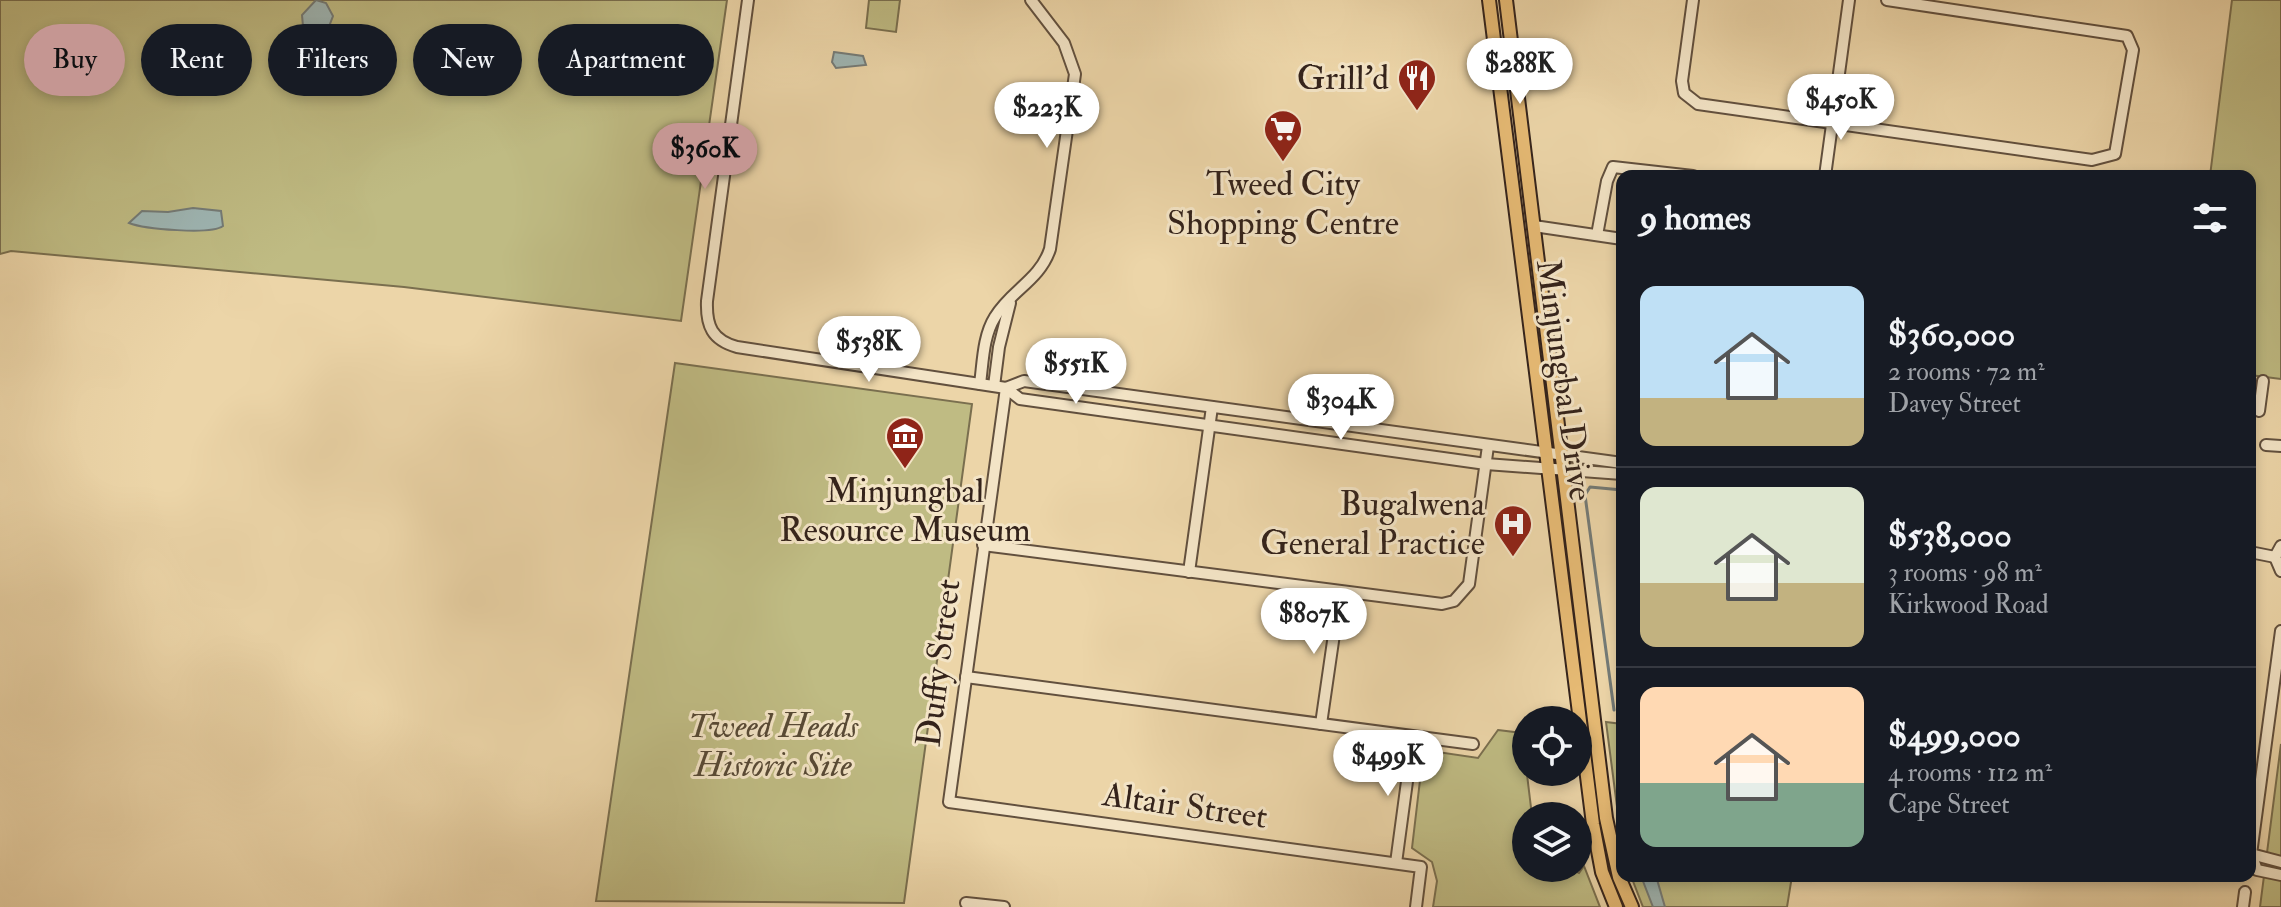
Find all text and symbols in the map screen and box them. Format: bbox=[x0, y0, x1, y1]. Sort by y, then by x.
chip: Buy bbox=[24, 24, 125, 96]
chip: Rent bbox=[141, 24, 252, 96]
chip: Filters bbox=[268, 24, 397, 96]
chip: New bbox=[413, 24, 522, 96]
chip: Apartment bbox=[538, 24, 714, 96]
pin: $288K bbox=[1464, 38, 1576, 106]
text: $288K bbox=[1485, 48, 1555, 80]
place label: Grill'd bbox=[1297, 57, 1389, 100]
restaurant icon: Grill'd bbox=[1396, 57, 1438, 112]
pin: $450K bbox=[1785, 74, 1897, 142]
pin: $223K bbox=[991, 82, 1103, 150]
text: $450K bbox=[1805, 84, 1877, 116]
text: $223K bbox=[1012, 92, 1082, 124]
supermarket icon: Tweed City Shopping Centre bbox=[1262, 108, 1304, 163]
pin: $360K bbox=[649, 123, 761, 191]
text: $360K bbox=[670, 133, 740, 165]
place label: Tweed City Shopping Centre bbox=[1167, 163, 1399, 245]
icon: filters bbox=[2188, 196, 2232, 240]
text: 9 homes bbox=[1640, 197, 1751, 240]
street label: Minjungbal Drive bbox=[1526, 256, 1602, 504]
text: $360,000 bbox=[1888, 313, 2015, 356]
pin: $538K bbox=[813, 316, 925, 384]
icon: home bbox=[1704, 318, 1800, 414]
text: $538K bbox=[836, 326, 902, 358]
pin: $551K bbox=[1020, 338, 1132, 406]
text: $551K bbox=[1043, 348, 1109, 380]
text: 2 rooms · 72 m² bbox=[1888, 356, 2045, 388]
pin: $304K bbox=[1285, 374, 1397, 442]
text: $304K bbox=[1306, 384, 1376, 416]
text: Davey Street bbox=[1888, 388, 2021, 420]
museum icon: Minjungbal Resource Museum bbox=[884, 415, 926, 470]
place label: Minjungbal Resource Museum bbox=[779, 470, 1031, 552]
place label: Bugalwena General Practice bbox=[1260, 483, 1486, 565]
hospital icon: Bugalwena General Practice bbox=[1492, 503, 1534, 558]
text: $538,000 bbox=[1888, 514, 2012, 557]
icon: home bbox=[1704, 519, 1800, 615]
text: 3 rooms · 98 m² bbox=[1888, 557, 2042, 589]
street label: Duffy Street bbox=[907, 577, 971, 749]
pin: $807K bbox=[1258, 588, 1370, 656]
text: Kirkwood Road bbox=[1888, 589, 2048, 621]
text: $807K bbox=[1279, 598, 1349, 630]
park label: Tweed Heads Historic Site bbox=[688, 705, 859, 787]
map controls bbox=[1512, 706, 1592, 882]
button: locate bbox=[1512, 706, 1592, 786]
text: $499,000 bbox=[1888, 714, 2021, 757]
icon: home bbox=[1704, 719, 1800, 815]
pin: $499K bbox=[1332, 730, 1444, 798]
text: $499K bbox=[1351, 740, 1425, 772]
text: 4 rooms · 112 m² bbox=[1888, 757, 2052, 789]
street label: Altair Street bbox=[1099, 773, 1270, 839]
text: Cape Street bbox=[1888, 789, 2010, 821]
button: layers bbox=[1512, 802, 1592, 882]

